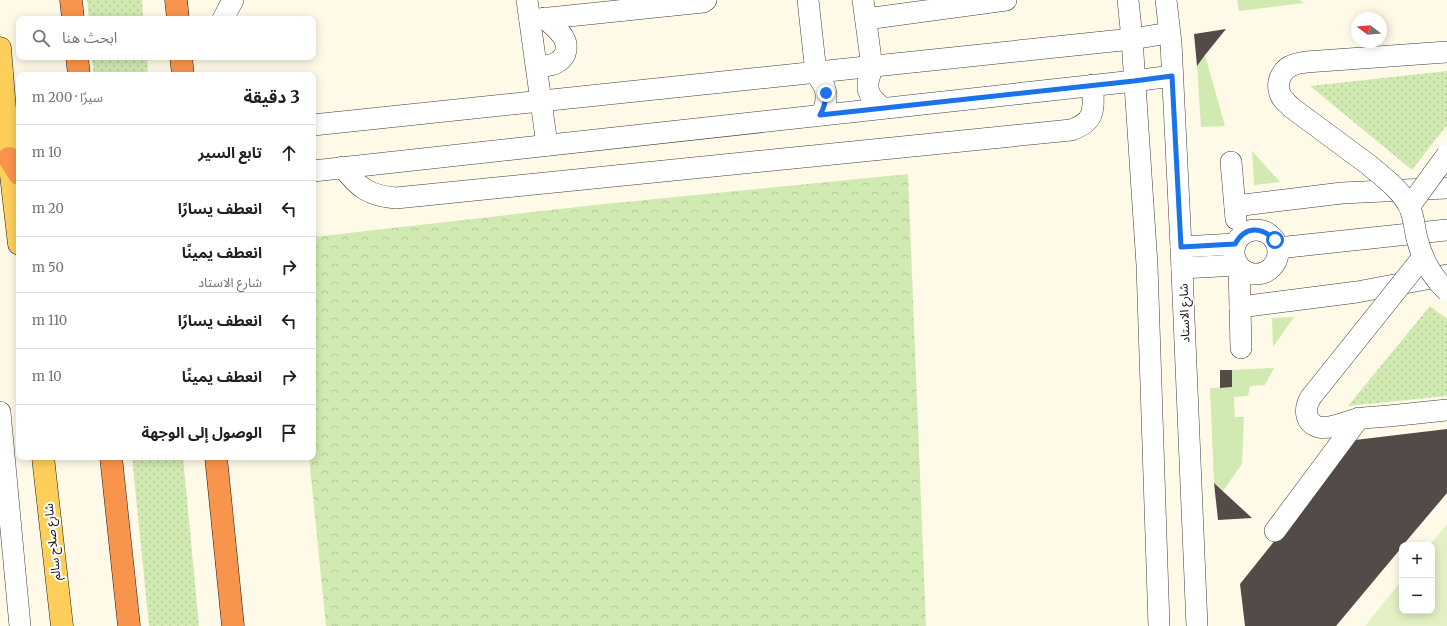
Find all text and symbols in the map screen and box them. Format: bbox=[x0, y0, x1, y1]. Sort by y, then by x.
north arrow bbox=[1351, 12, 1387, 48]
search box bbox=[16, 16, 316, 60]
icon: search bbox=[30, 27, 52, 49]
text: ابحث هنا bbox=[62, 28, 117, 47]
route end bbox=[817, 84, 835, 102]
text: 3 دقيقة bbox=[243, 86, 300, 108]
text: سيرًا · 200 m bbox=[32, 89, 103, 106]
icon: ahead bbox=[278, 142, 300, 164]
text: تابع السير bbox=[198, 143, 262, 162]
text: 10 m bbox=[32, 144, 62, 161]
icon: left bbox=[278, 198, 300, 220]
text: انعطف يسارًا bbox=[178, 199, 262, 218]
text: 20 m bbox=[32, 200, 64, 217]
route start bbox=[1266, 231, 1284, 249]
text: انعطف يمينًا bbox=[182, 243, 262, 262]
icon: right bbox=[278, 256, 300, 278]
text: 50 m bbox=[32, 259, 64, 276]
text: شارع الاستاد bbox=[198, 274, 262, 291]
street label: شارع الاستاد bbox=[1175, 283, 1195, 343]
icon: left bbox=[278, 310, 300, 332]
text: انعطف يسارًا bbox=[178, 311, 262, 330]
text: 110 m bbox=[32, 312, 67, 329]
icon: right bbox=[278, 366, 300, 388]
text: انعطف يمينًا bbox=[182, 367, 262, 386]
text: 10 m bbox=[32, 368, 62, 385]
icon: arrive bbox=[278, 422, 300, 444]
text: الوصول إلى الوجهة bbox=[142, 423, 262, 442]
street label: شارع صلاح سالم bbox=[40, 502, 66, 581]
map controls bbox=[1399, 542, 1435, 614]
button: + bbox=[1399, 542, 1435, 578]
button: − bbox=[1399, 578, 1435, 614]

